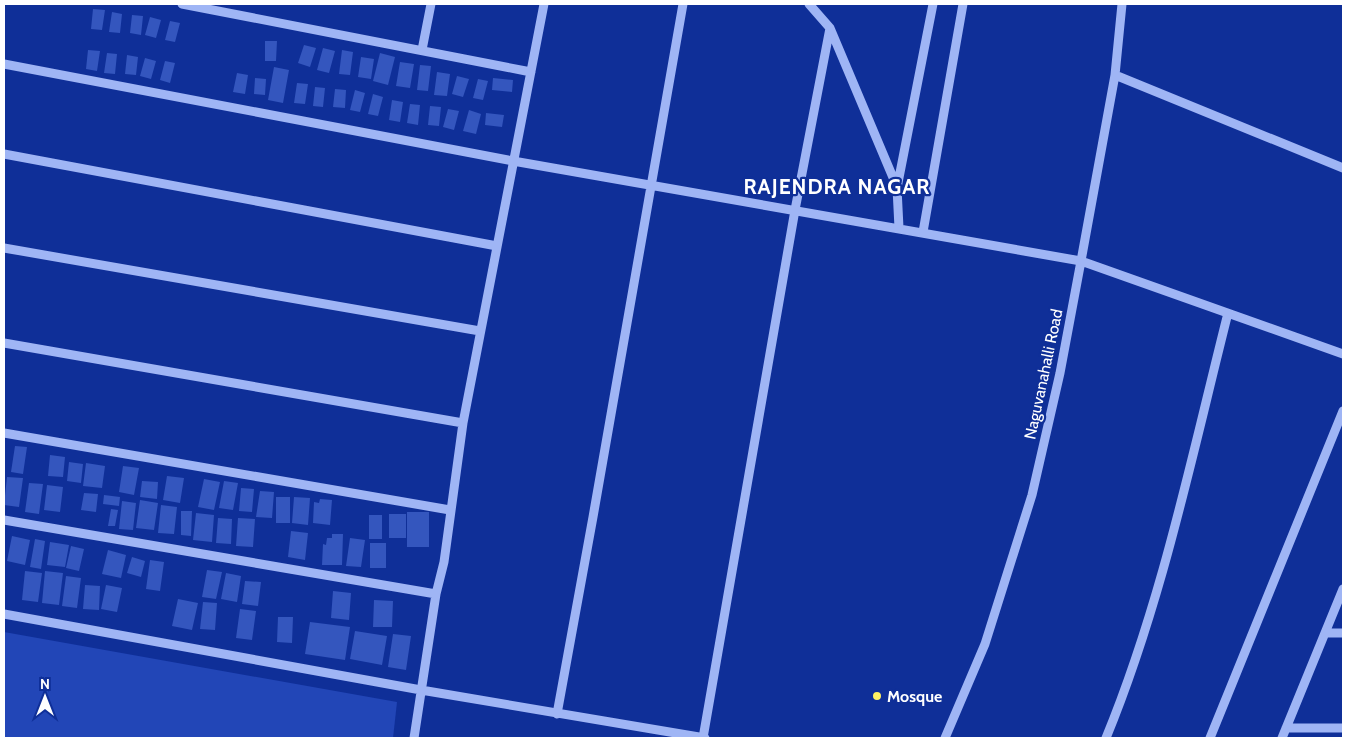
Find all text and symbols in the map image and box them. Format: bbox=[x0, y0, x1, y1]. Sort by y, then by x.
district label: RAJENDRA NAGAR bbox=[743, 174, 931, 199]
street label: Naguvanahalli Road bbox=[1020, 307, 1067, 441]
north arrow bbox=[20, 672, 70, 722]
text: N bbox=[40, 675, 50, 693]
place label: Mosque bbox=[887, 687, 942, 706]
marker: Mosque bbox=[871, 690, 883, 702]

